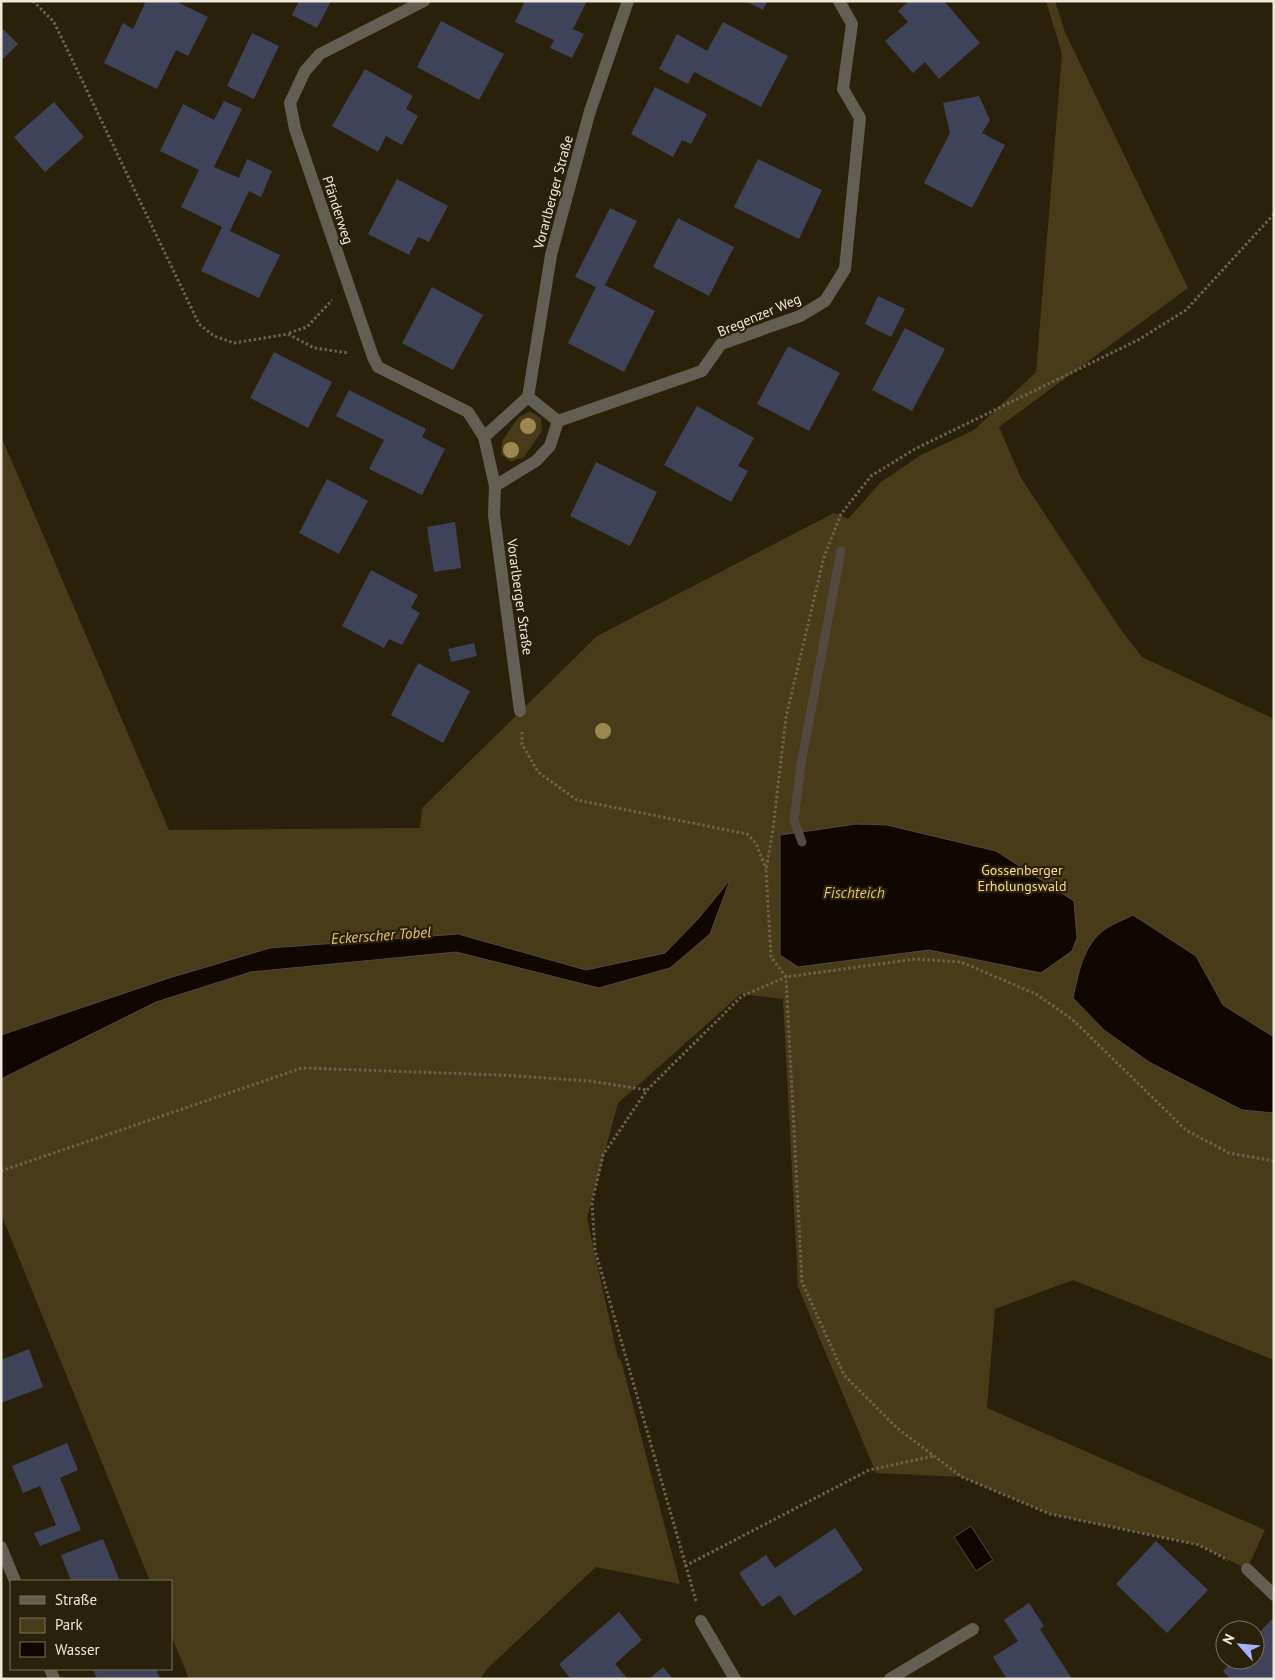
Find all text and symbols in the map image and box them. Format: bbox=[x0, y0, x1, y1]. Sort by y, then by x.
street label: Vorarlberger Straße bbox=[529, 133, 577, 252]
street label: Pfänderweg bbox=[318, 173, 358, 247]
street label: Bregenzer Weg bbox=[714, 289, 804, 341]
street label: Vorarlberger Straße bbox=[503, 537, 537, 656]
park label: Gossenberger Erholungswald bbox=[978, 861, 1066, 895]
water label: Fischteich bbox=[823, 883, 885, 902]
water label: Eckerscher Tobel bbox=[330, 922, 432, 948]
legend bbox=[10, 1580, 172, 1670]
text: Straße bbox=[55, 1590, 97, 1609]
text: Park bbox=[55, 1615, 83, 1634]
north arrow bbox=[1215, 1620, 1265, 1670]
text: N bbox=[1218, 1631, 1239, 1647]
text: Wasser bbox=[55, 1640, 100, 1659]

